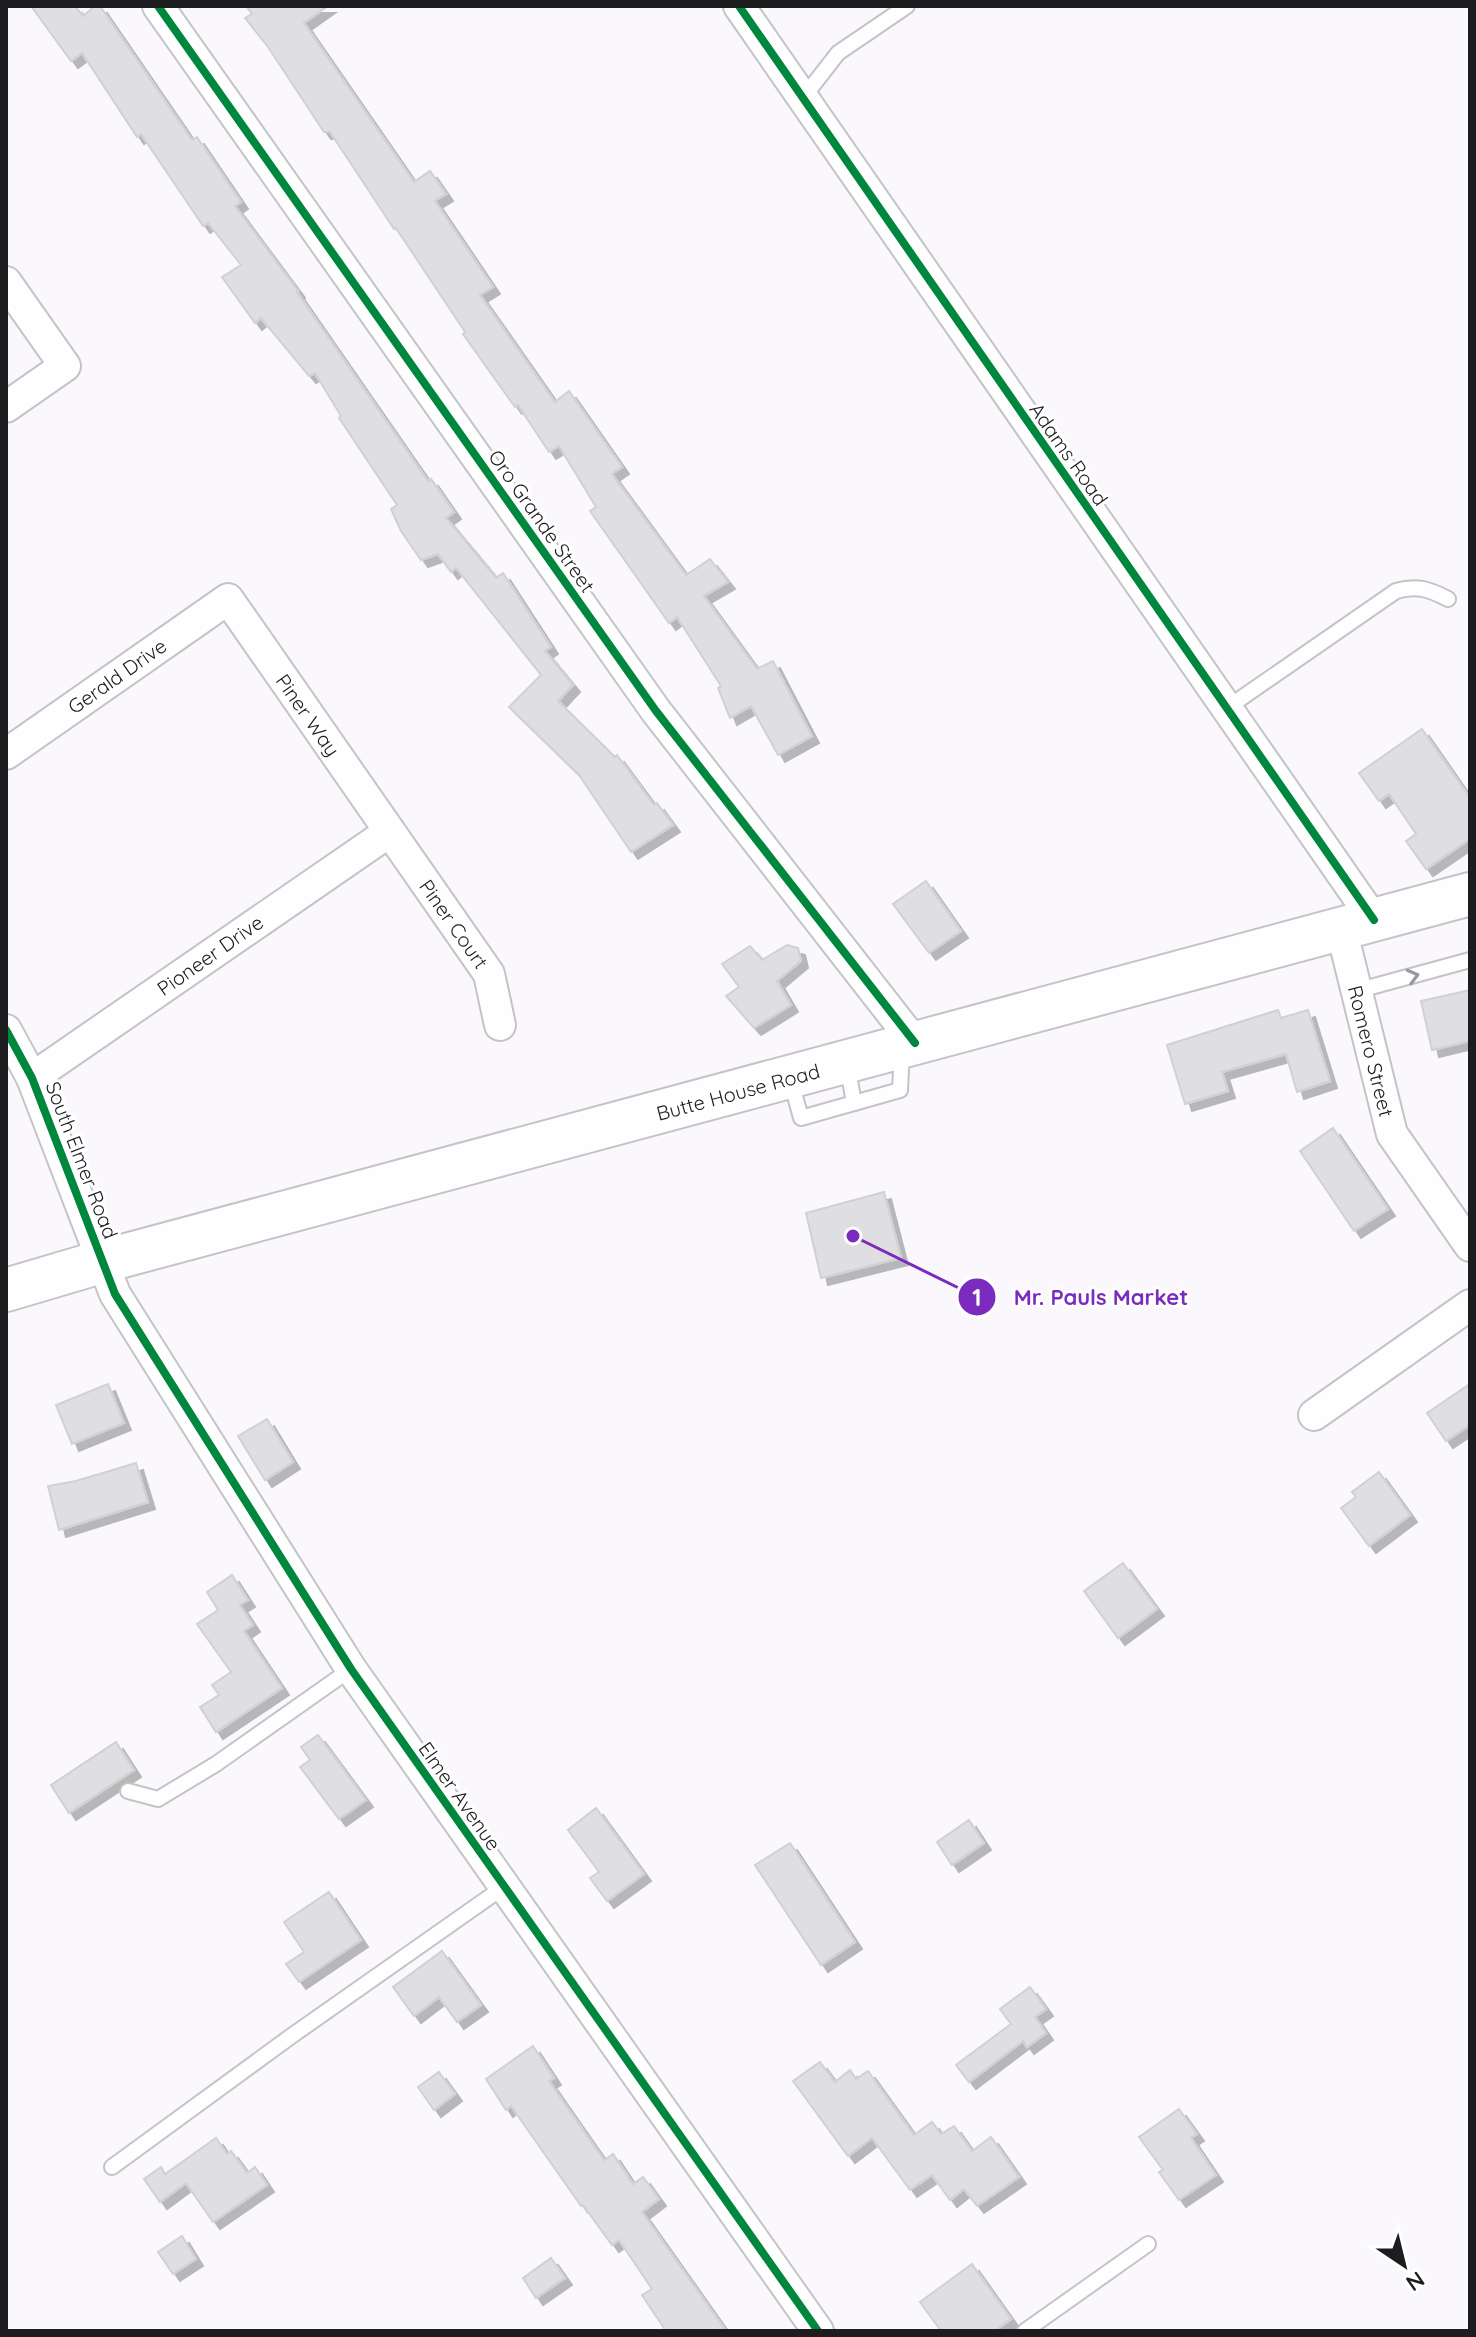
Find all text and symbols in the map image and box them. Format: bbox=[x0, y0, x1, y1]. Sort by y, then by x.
street label: Adams Road bbox=[1024, 398, 1114, 510]
street label: Oro Grande Street bbox=[483, 445, 601, 597]
street label: Gerald Drive bbox=[63, 633, 171, 719]
street label: Piner Way bbox=[271, 669, 345, 761]
street label: Piner Court bbox=[414, 875, 494, 974]
street label: Pioneer Drive bbox=[152, 909, 268, 1001]
one-way arrow bbox=[1405, 968, 1419, 985]
street label: Romero Street bbox=[1343, 983, 1399, 1119]
street label: Butte House Road bbox=[654, 1058, 822, 1126]
street label: South Elmer Road bbox=[40, 1078, 124, 1242]
callout: Mr. Pauls Market bbox=[957, 1274, 1204, 1320]
text: 1 bbox=[972, 1282, 982, 1312]
text: Mr. Pauls Market bbox=[1014, 1283, 1188, 1311]
street label: Elmer Avenue bbox=[413, 1737, 507, 1855]
north arrow bbox=[1364, 2225, 1444, 2305]
text: N bbox=[1401, 2265, 1430, 2297]

